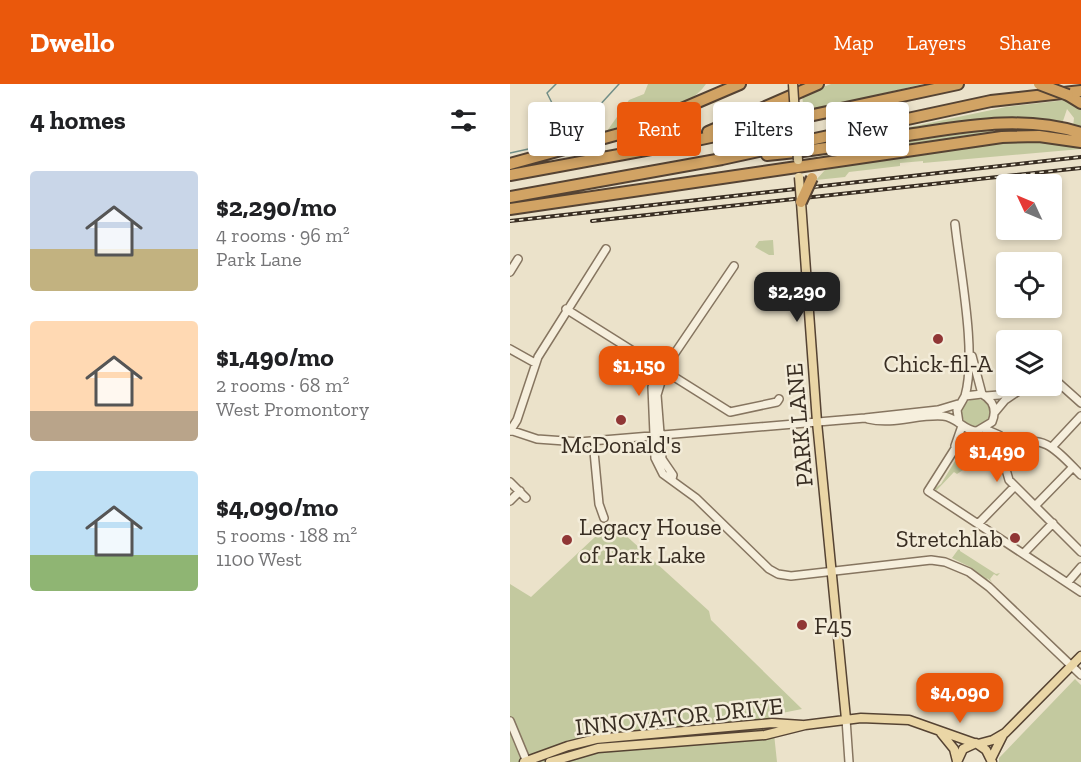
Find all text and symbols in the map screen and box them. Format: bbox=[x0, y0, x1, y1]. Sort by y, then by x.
text: Dwello bbox=[30, 26, 115, 59]
text: Map bbox=[834, 30, 874, 55]
text: Layers bbox=[907, 30, 966, 55]
text: Share bbox=[999, 30, 1051, 55]
chip: Buy bbox=[528, 102, 605, 156]
chip: Rent bbox=[617, 102, 701, 156]
chip: Filters bbox=[713, 102, 814, 156]
chip: New bbox=[826, 102, 909, 156]
text: 4 homes bbox=[30, 104, 126, 136]
icon: filters bbox=[447, 104, 480, 137]
north arrow bbox=[996, 174, 1062, 240]
map controls bbox=[996, 174, 1062, 396]
text: $2,290/mo bbox=[216, 191, 337, 223]
icon: home bbox=[78, 195, 150, 267]
text: 4 rooms · 96 m² bbox=[216, 223, 350, 247]
text: Park Lane bbox=[216, 247, 302, 271]
button: locate bbox=[996, 252, 1062, 318]
pin: $2,290 bbox=[748, 272, 846, 323]
text: $2,290 bbox=[768, 279, 826, 303]
button: layers bbox=[996, 330, 1062, 396]
marker: Chick-fil-A bbox=[931, 332, 945, 346]
text: $1,490/mo bbox=[216, 341, 334, 373]
icon: home bbox=[78, 345, 150, 417]
pin: $1,150 bbox=[590, 346, 688, 397]
place label: Chick-fil-A bbox=[883, 349, 993, 378]
text: $1,150 bbox=[613, 353, 665, 377]
street label: PARK LANE bbox=[779, 362, 819, 488]
text: 2 rooms · 68 m² bbox=[216, 373, 349, 397]
text: West Promontory bbox=[216, 397, 369, 421]
marker: McDonald's bbox=[614, 413, 628, 427]
place label: McDonald's bbox=[561, 430, 681, 459]
pin: $1,490 bbox=[948, 432, 1046, 483]
text: $1,490 bbox=[969, 439, 1025, 463]
text: $4,090/mo bbox=[216, 491, 338, 523]
icon: home bbox=[78, 495, 150, 567]
place label: Legacy House of Park Lake bbox=[579, 512, 721, 569]
text: 5 rooms · 188 m² bbox=[216, 523, 357, 547]
place label: Stretchlab bbox=[896, 524, 1003, 553]
marker: Stretchlab bbox=[1008, 531, 1022, 545]
marker: Legacy House of Park Lake bbox=[560, 533, 574, 547]
text: 1100 West bbox=[216, 547, 302, 571]
place label: F45 bbox=[814, 611, 852, 640]
marker: F45 bbox=[795, 618, 809, 632]
pin: $4,090 bbox=[911, 673, 1009, 724]
text: $4,090 bbox=[930, 680, 990, 704]
street label: INNOVATOR DRIVE bbox=[574, 691, 784, 741]

